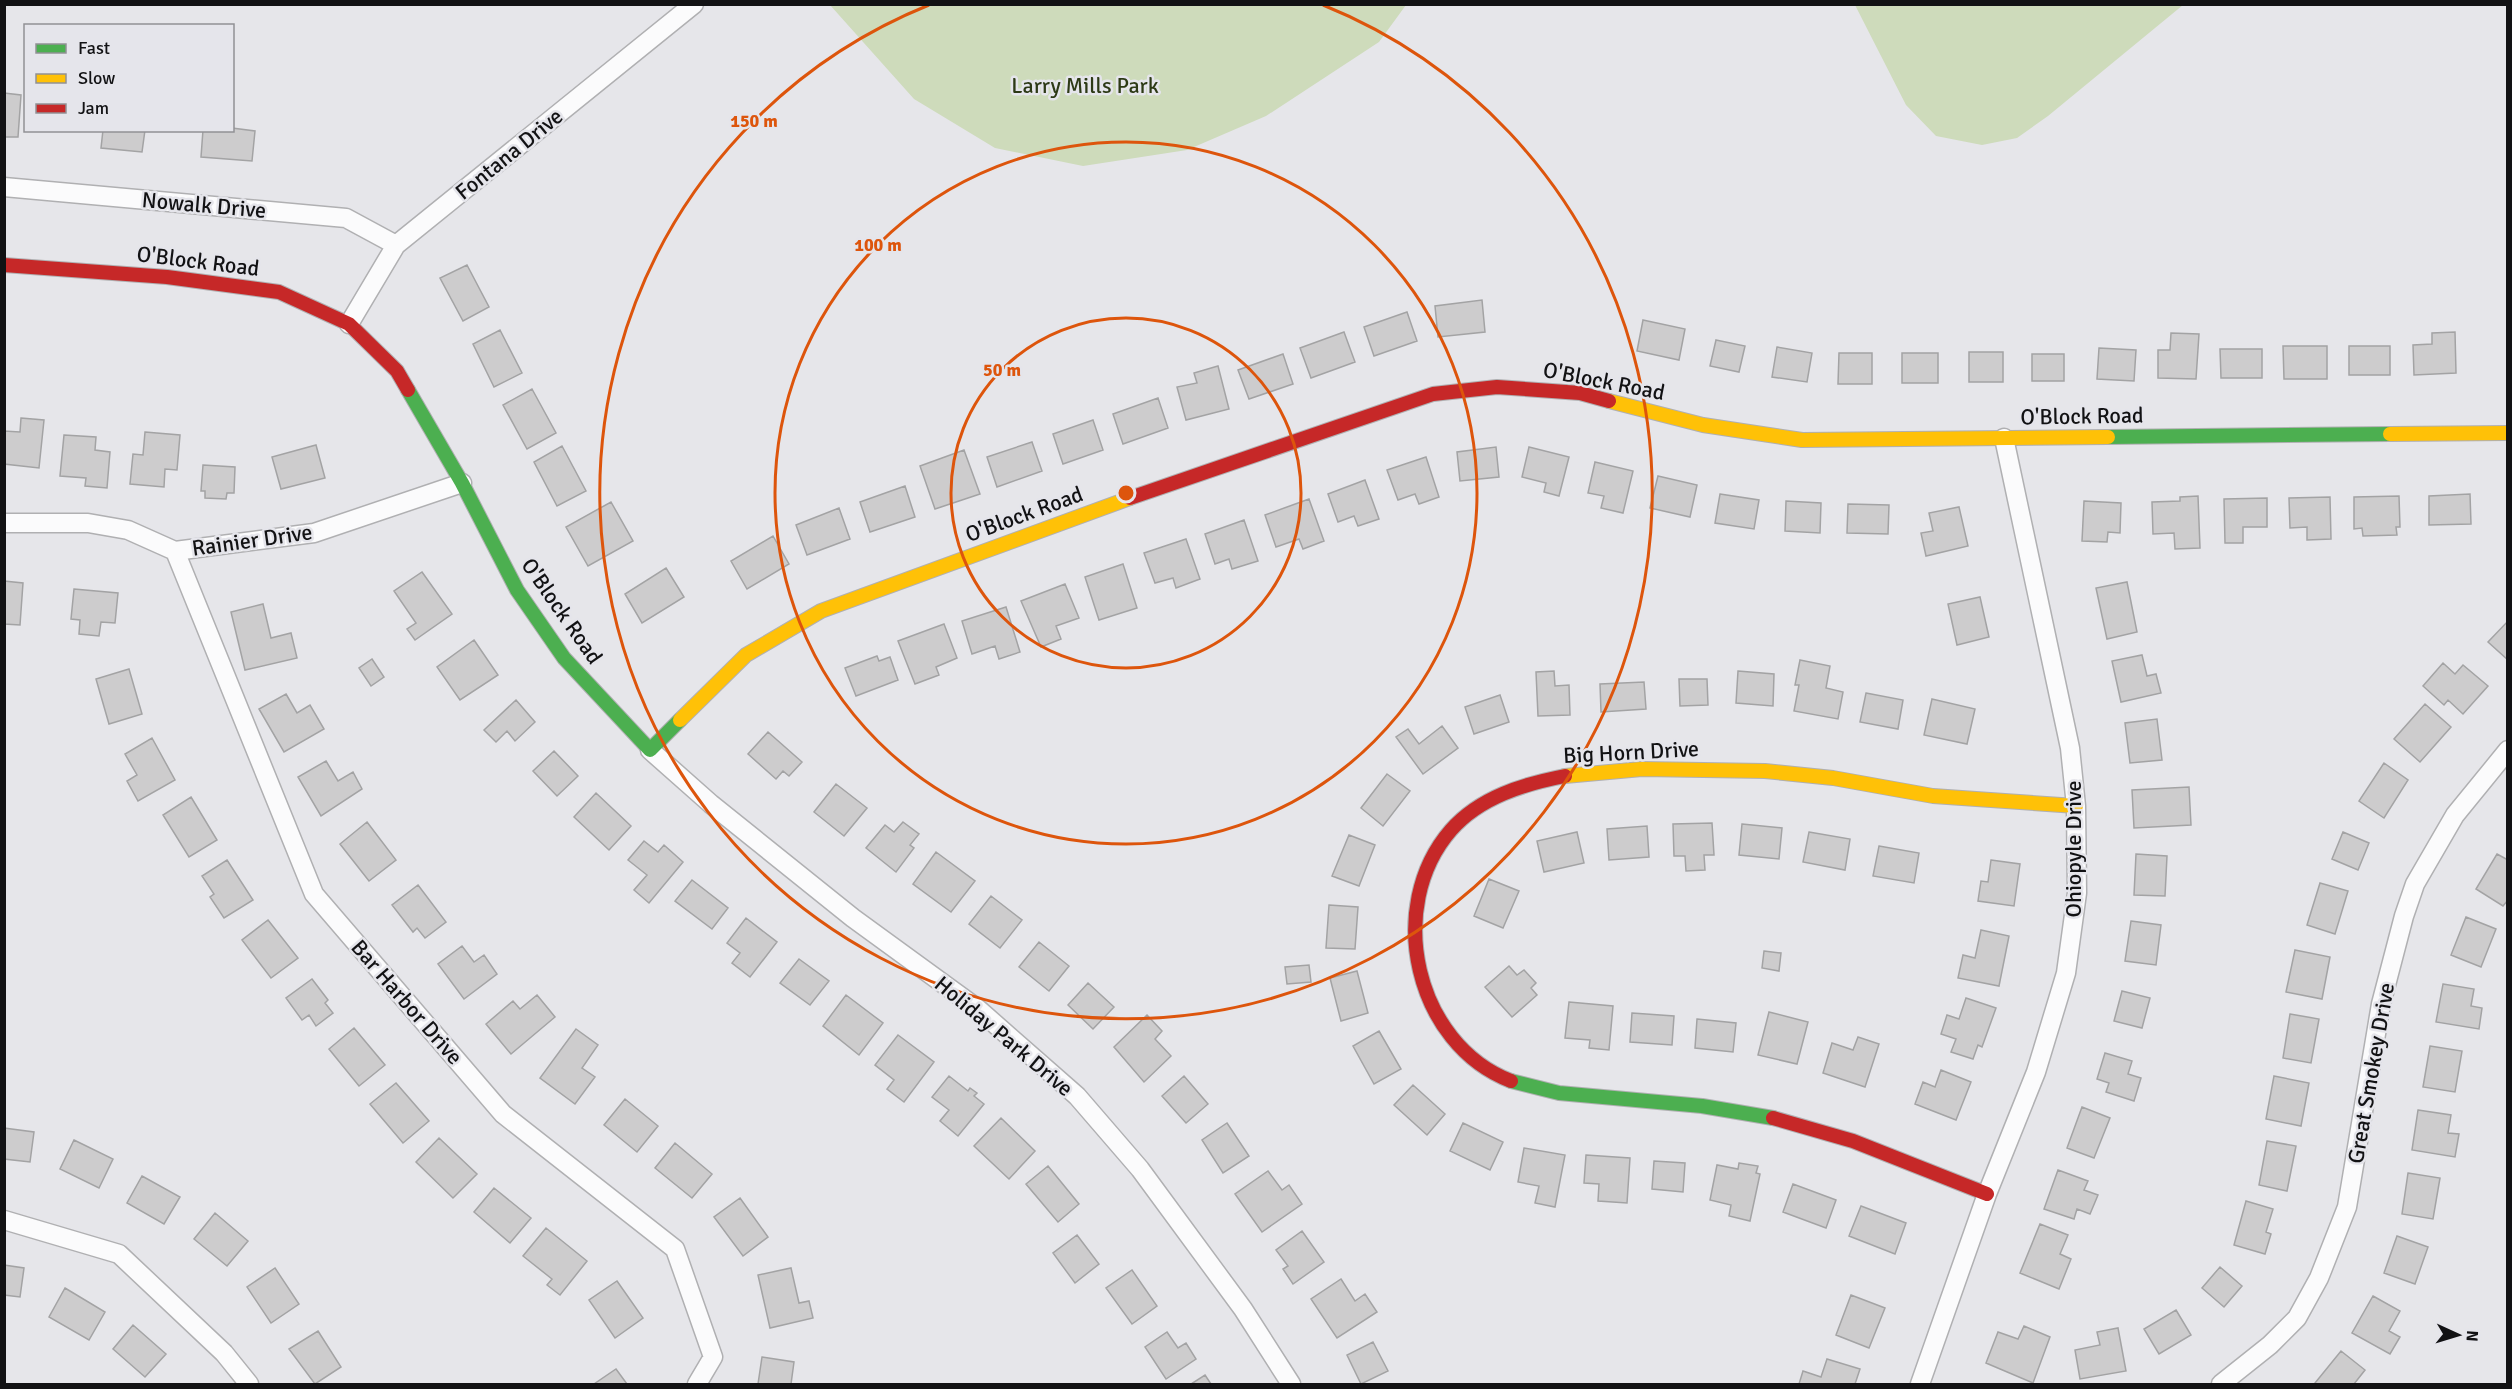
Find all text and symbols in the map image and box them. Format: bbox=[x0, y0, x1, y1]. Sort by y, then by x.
legend bbox=[24, 24, 234, 132]
text: Fast bbox=[78, 37, 110, 59]
text: Slow bbox=[78, 67, 115, 89]
park label: Larry Mills Park bbox=[1011, 72, 1159, 99]
text: Jam bbox=[78, 97, 109, 119]
street label: Fontana Drive bbox=[450, 102, 568, 206]
text: 150 m bbox=[730, 110, 778, 132]
street label: Nowalk Drive bbox=[141, 186, 267, 224]
text: 100 m bbox=[854, 234, 902, 256]
street label: O'Block Road bbox=[135, 240, 261, 282]
street label: O'Block Road bbox=[1541, 356, 1667, 406]
text: 50 m bbox=[983, 359, 1021, 381]
street label: O'Block Road bbox=[2020, 401, 2144, 431]
street label: O'Block Road bbox=[961, 480, 1087, 548]
centre of rings bbox=[1116, 483, 1136, 503]
street label: Rainier Drive bbox=[190, 518, 314, 562]
street label: O'Block Road bbox=[516, 553, 608, 669]
street label: Big Horn Drive bbox=[1562, 735, 1700, 769]
street label: Ohiopyle Drive bbox=[2060, 780, 2087, 918]
street label: Bar Harbor Drive bbox=[345, 934, 469, 1070]
street label: Holiday Park Drive bbox=[929, 970, 1079, 1102]
street label: Great Smokey Drive bbox=[2342, 980, 2400, 1166]
north arrow bbox=[2428, 1305, 2488, 1365]
text: N bbox=[2462, 1330, 2482, 1342]

